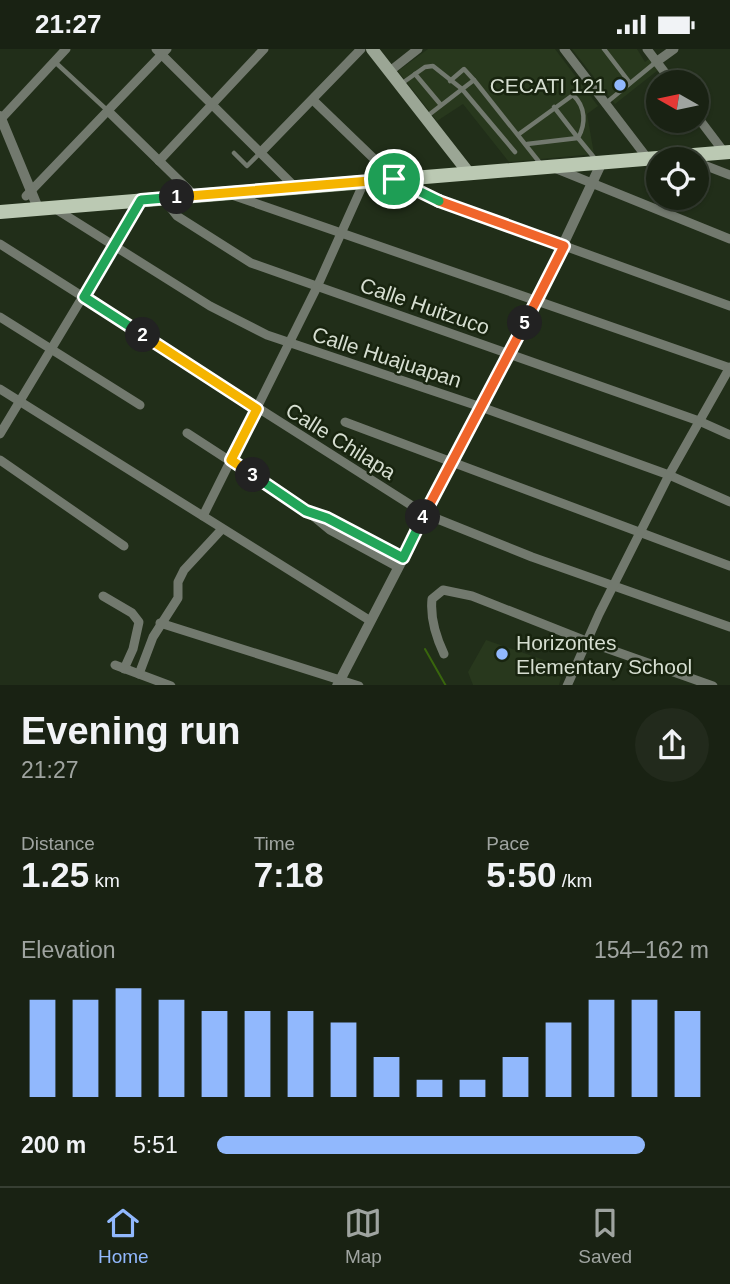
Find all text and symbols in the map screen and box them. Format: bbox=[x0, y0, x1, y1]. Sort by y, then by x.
text: 21:27 bbox=[35, 9, 102, 39]
north arrow bbox=[646, 70, 709, 133]
map controls bbox=[646, 70, 709, 210]
place label: CECATI 121 bbox=[490, 74, 606, 97]
marker: CECATI 121 bbox=[612, 77, 628, 93]
button: locate bbox=[646, 147, 709, 210]
pin bbox=[364, 149, 424, 209]
icon: arrive bbox=[375, 160, 413, 198]
pin: 1 bbox=[160, 179, 194, 215]
text: 1 bbox=[171, 186, 182, 207]
street label: Calle Huitzuco bbox=[357, 273, 493, 339]
pin: 5 bbox=[508, 305, 542, 341]
text: 5 bbox=[519, 312, 530, 333]
pin: 2 bbox=[125, 317, 160, 353]
street label: Calle Huajuapan bbox=[310, 322, 464, 392]
text: 2 bbox=[137, 324, 148, 345]
street label: Calle Chilapa bbox=[282, 398, 400, 484]
pin: 3 bbox=[236, 457, 270, 493]
text: 3 bbox=[247, 464, 258, 485]
pin: 4 bbox=[406, 499, 440, 535]
text: 4 bbox=[417, 506, 428, 527]
place label: Horizontes Elementary School bbox=[516, 631, 692, 678]
marker: Horizontes Elementary School bbox=[494, 646, 510, 662]
button: share bbox=[635, 708, 709, 782]
text: Evening run bbox=[21, 710, 241, 752]
text: 21:27 bbox=[21, 757, 79, 783]
text: Distance bbox=[21, 833, 95, 854]
text: Time bbox=[254, 833, 295, 854]
text: Pace bbox=[486, 833, 530, 854]
text: 1.25 bbox=[21, 855, 89, 894]
text: 7:18 bbox=[254, 855, 324, 894]
text: 5:50 bbox=[486, 855, 556, 894]
text: km bbox=[89, 870, 120, 891]
text: /km bbox=[556, 870, 592, 891]
text: Elevation bbox=[21, 937, 116, 963]
text: 154–162 m bbox=[594, 937, 709, 963]
text: 200 m bbox=[21, 1132, 86, 1158]
text: 5:51 bbox=[133, 1132, 178, 1158]
tab: Home bbox=[98, 1204, 149, 1268]
tab: Map bbox=[344, 1204, 382, 1268]
tab: Saved bbox=[578, 1204, 632, 1268]

